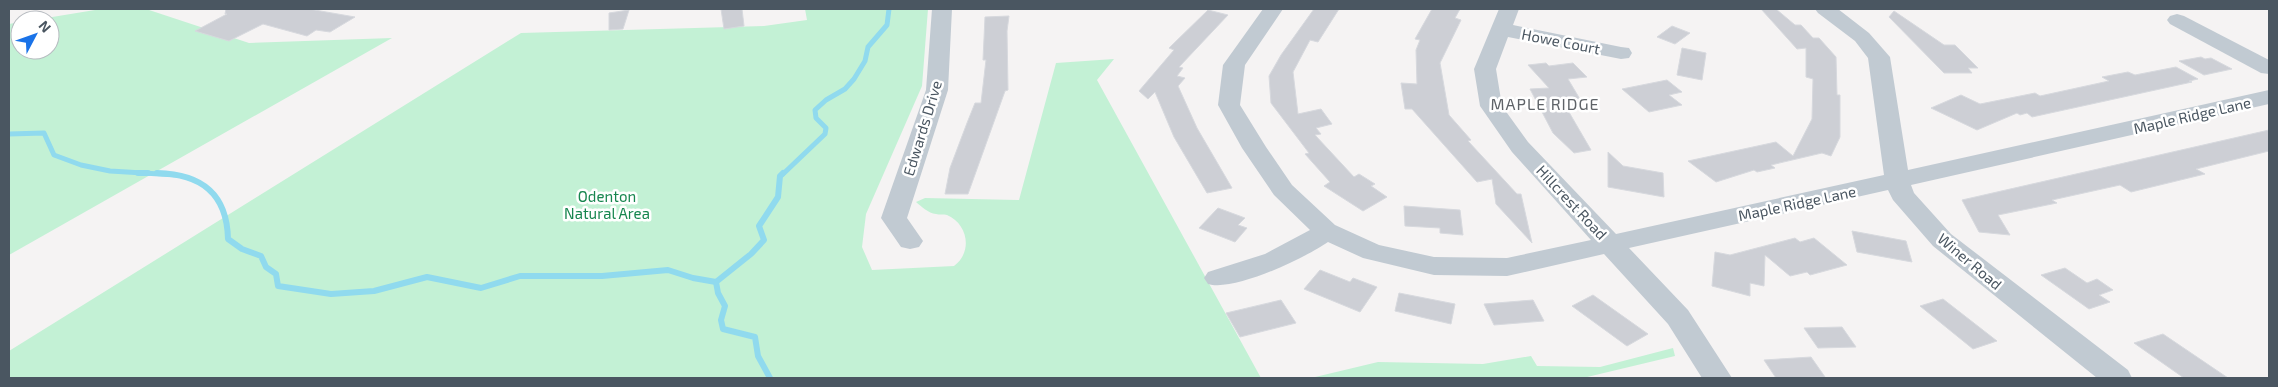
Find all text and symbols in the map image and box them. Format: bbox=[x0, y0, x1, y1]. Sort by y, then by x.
north arrow bbox=[10, 10, 60, 60]
text: N bbox=[35, 17, 55, 36]
street label: Howe Court bbox=[1520, 25, 1602, 57]
street label: Edwards Drive bbox=[899, 78, 945, 178]
street label: Maple Ridge Lane bbox=[2132, 93, 2252, 137]
district label: MAPLE RIDGE bbox=[1491, 94, 1599, 113]
street label: Hillcrest Road bbox=[1533, 161, 1611, 243]
street label: Maple Ridge Lane bbox=[1736, 182, 1858, 224]
park label: Odenton Natural Area bbox=[564, 187, 650, 222]
street label: Winer Road bbox=[1934, 229, 2006, 293]

